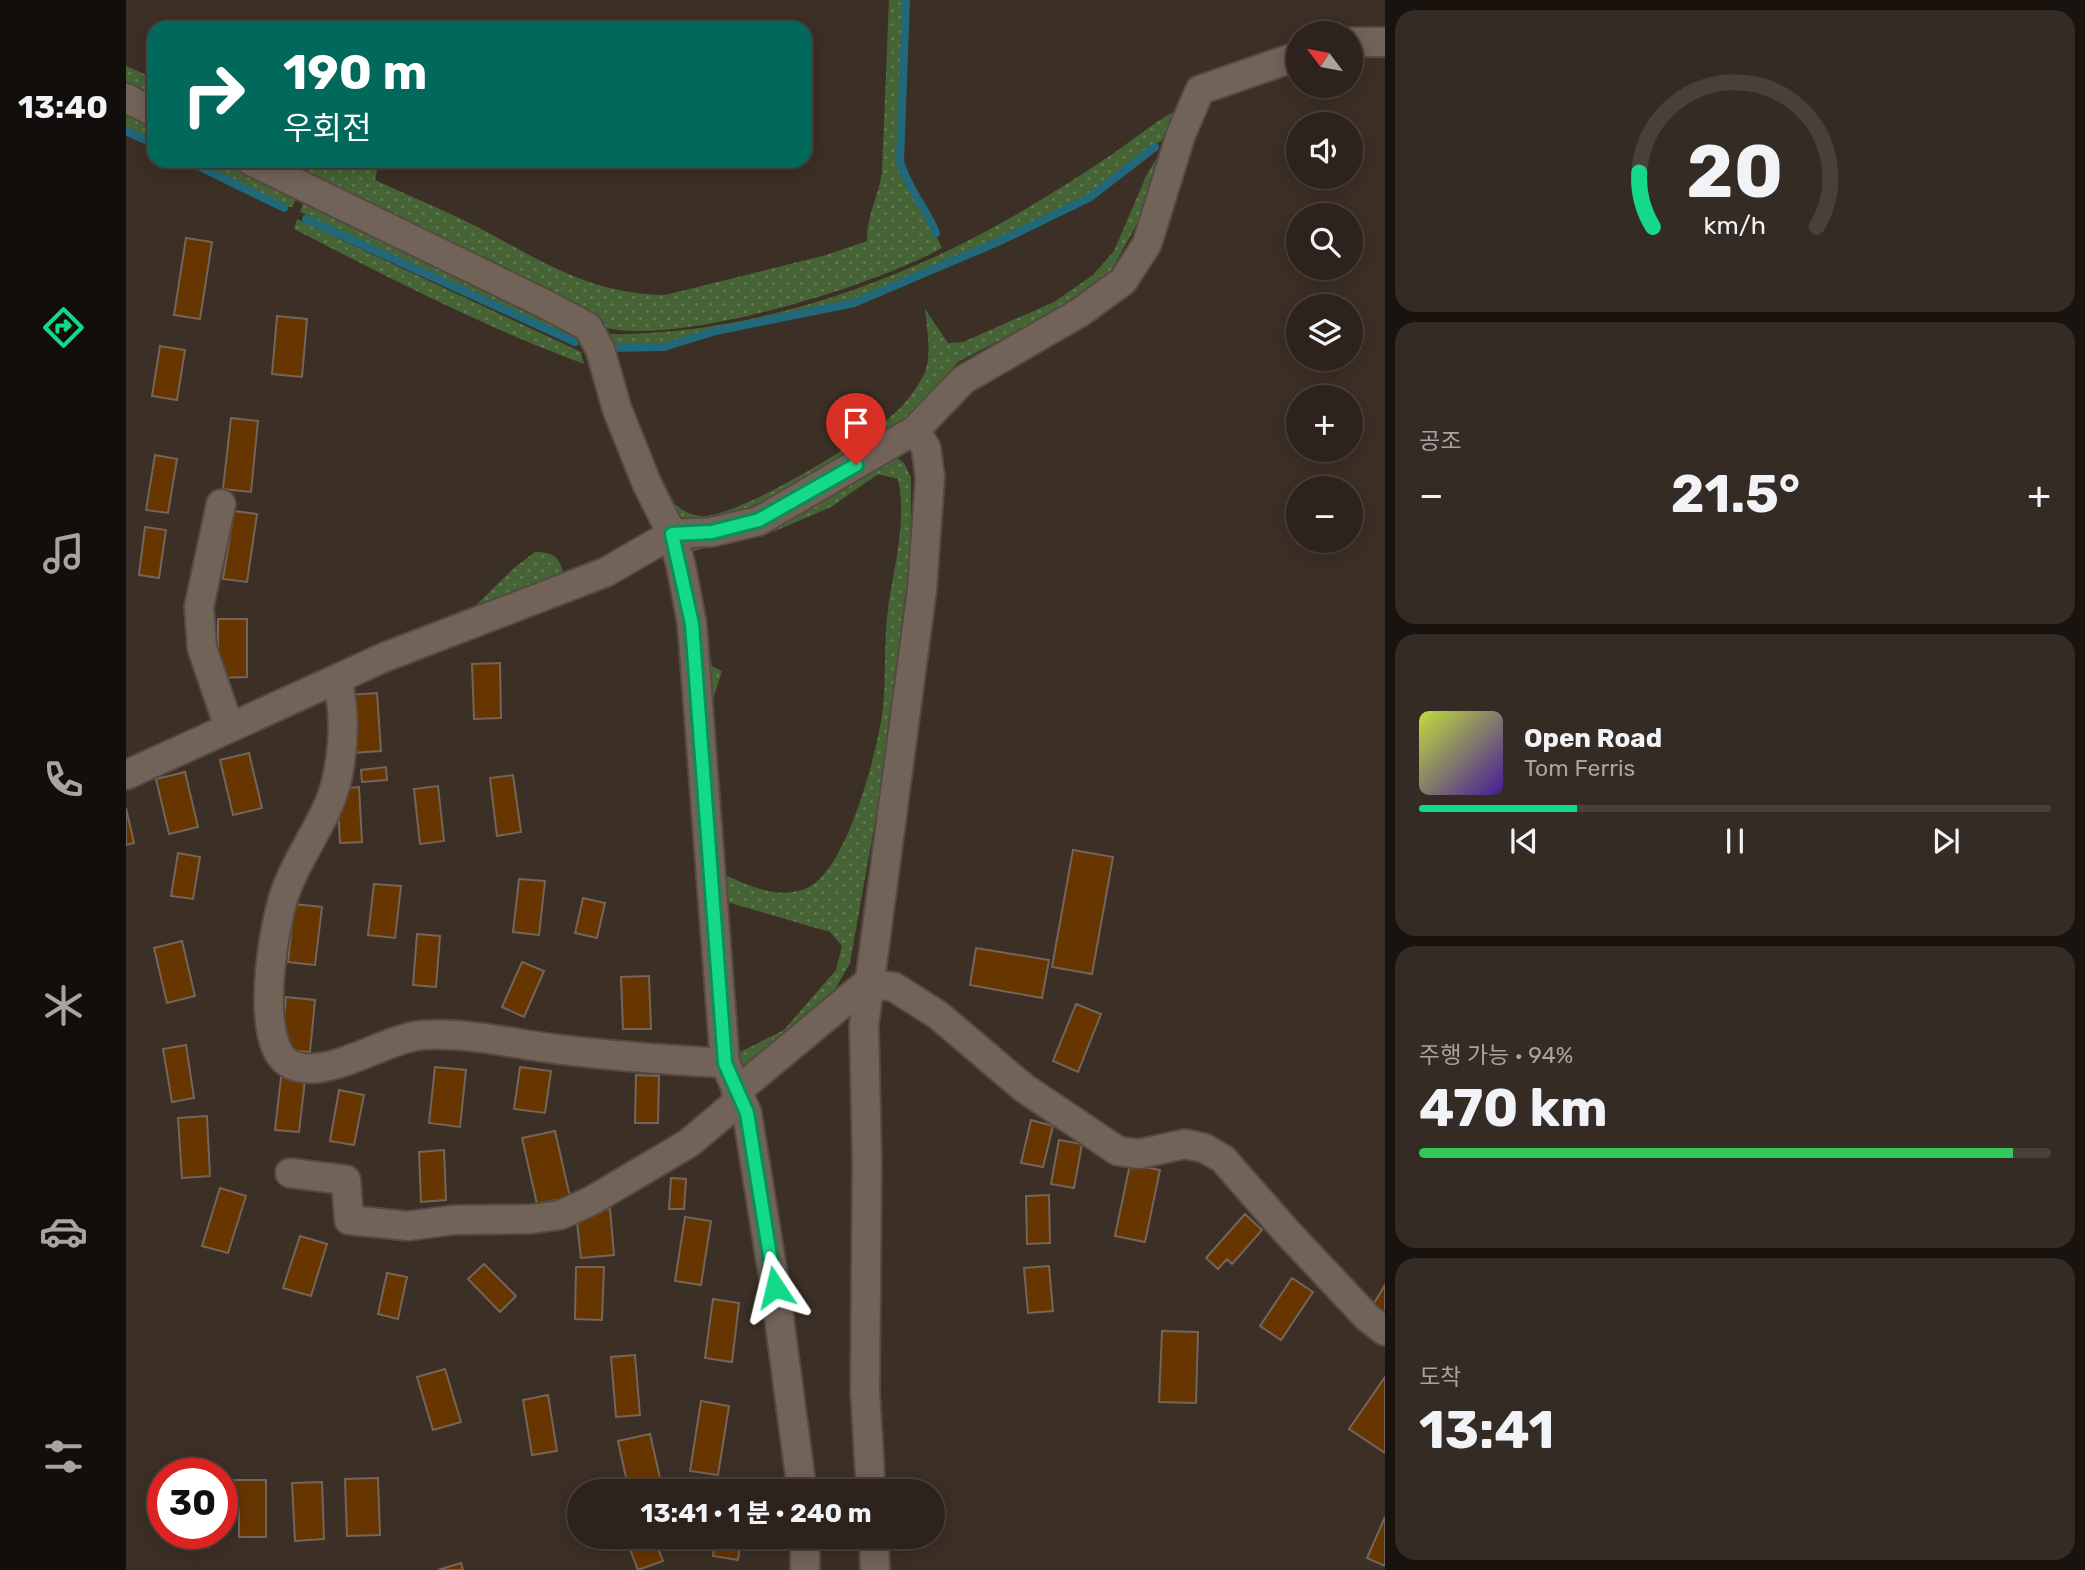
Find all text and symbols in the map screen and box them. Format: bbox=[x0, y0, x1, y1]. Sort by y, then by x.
north arrow bbox=[1286, 21, 1363, 98]
map controls bbox=[1286, 21, 1363, 553]
text: 190 m bbox=[283, 43, 427, 101]
icon: right bbox=[168, 49, 259, 140]
text: 13:40 bbox=[18, 88, 108, 126]
text: 우회전 bbox=[283, 109, 371, 147]
button: sound bbox=[1286, 112, 1363, 189]
text: 20 bbox=[1687, 129, 1783, 215]
button: search bbox=[1286, 203, 1363, 280]
text: km/h bbox=[1704, 211, 1766, 240]
button: layers bbox=[1286, 294, 1363, 371]
icon: directions bbox=[39, 303, 88, 352]
button: + bbox=[1286, 385, 1363, 462]
pin bbox=[826, 393, 886, 465]
icon: arrive bbox=[837, 404, 875, 442]
text: 공조 bbox=[1419, 427, 1461, 455]
text: 21.5° bbox=[1671, 463, 1800, 525]
text: − bbox=[1419, 472, 1444, 518]
text: + bbox=[2027, 472, 2051, 518]
button: − bbox=[1286, 476, 1363, 553]
icon: music bbox=[39, 529, 88, 578]
text: Open Road bbox=[1524, 723, 1662, 754]
text: Tom Ferris bbox=[1524, 754, 1635, 782]
icon: phone bbox=[39, 755, 88, 804]
icon: previous bbox=[1505, 822, 1543, 860]
icon: pause bbox=[1716, 822, 1754, 860]
icon: next bbox=[1927, 822, 1965, 860]
icon: climate bbox=[39, 981, 88, 1030]
text: 주행 가능 · 94% bbox=[1419, 1041, 1573, 1069]
text: 470 km bbox=[1419, 1077, 1608, 1139]
icon: car bbox=[39, 1207, 88, 1256]
position arrow bbox=[738, 1250, 812, 1324]
text: 도착 bbox=[1419, 1363, 1461, 1391]
text: 13:41 bbox=[1419, 1399, 1554, 1461]
icon: filters bbox=[39, 1432, 88, 1481]
speed limit sign: 30 bbox=[147, 1458, 238, 1549]
text: 13:41 · 1 분 · 240 m bbox=[641, 1498, 871, 1529]

